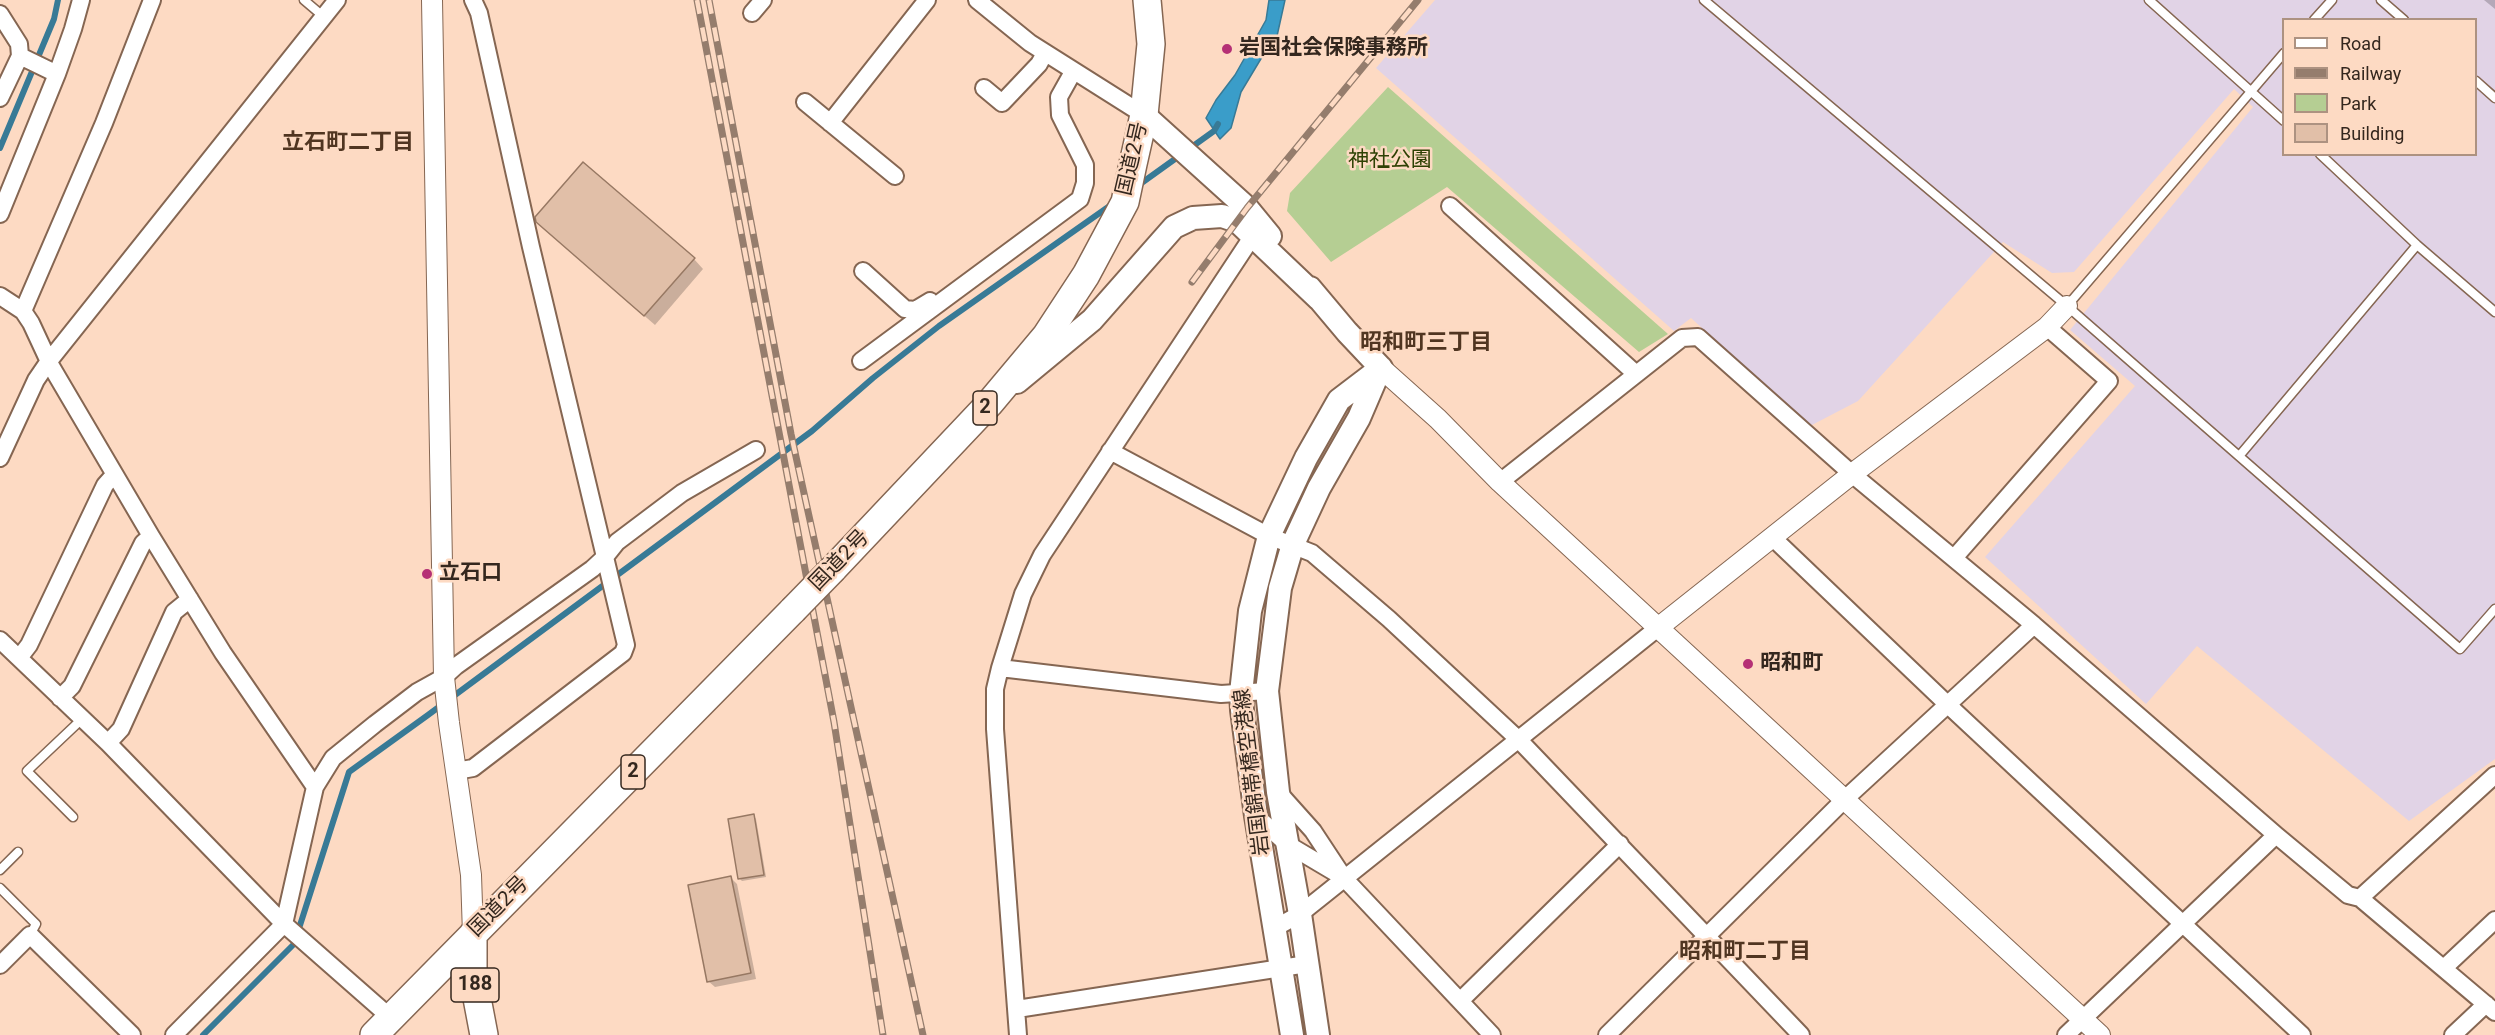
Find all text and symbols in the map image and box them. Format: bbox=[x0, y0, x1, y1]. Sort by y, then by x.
legend bbox=[2282, 18, 2477, 156]
text: Road bbox=[2340, 33, 2381, 54]
place label: 岩国社会保険事務所 bbox=[1239, 36, 1428, 62]
marker: 岩国社会保険事務所 bbox=[1220, 42, 1234, 56]
text: Railway bbox=[2340, 63, 2401, 84]
text: Park bbox=[2340, 93, 2376, 114]
street label: 国道2号 bbox=[1112, 120, 1154, 198]
text: Building bbox=[2340, 123, 2404, 144]
district label: 立石町二丁目 bbox=[282, 130, 414, 156]
park label: 神社公園 bbox=[1348, 148, 1432, 174]
district label: 昭和町三丁目 bbox=[1360, 330, 1492, 356]
road number: 2 bbox=[973, 391, 997, 425]
street label: 国道2号 bbox=[805, 525, 875, 597]
place label: 立石口 bbox=[439, 561, 502, 587]
marker: 立石口 bbox=[420, 567, 434, 581]
place label: 昭和町 bbox=[1760, 651, 1823, 677]
marker: 昭和町 bbox=[1741, 657, 1755, 671]
street label: 岩国錦帯橋空港線 bbox=[1230, 687, 1276, 857]
road number: 2 bbox=[621, 755, 645, 789]
street label: 国道2号 bbox=[464, 872, 534, 942]
district label: 昭和町二丁目 bbox=[1679, 939, 1811, 965]
road number: 188 bbox=[451, 968, 499, 1002]

